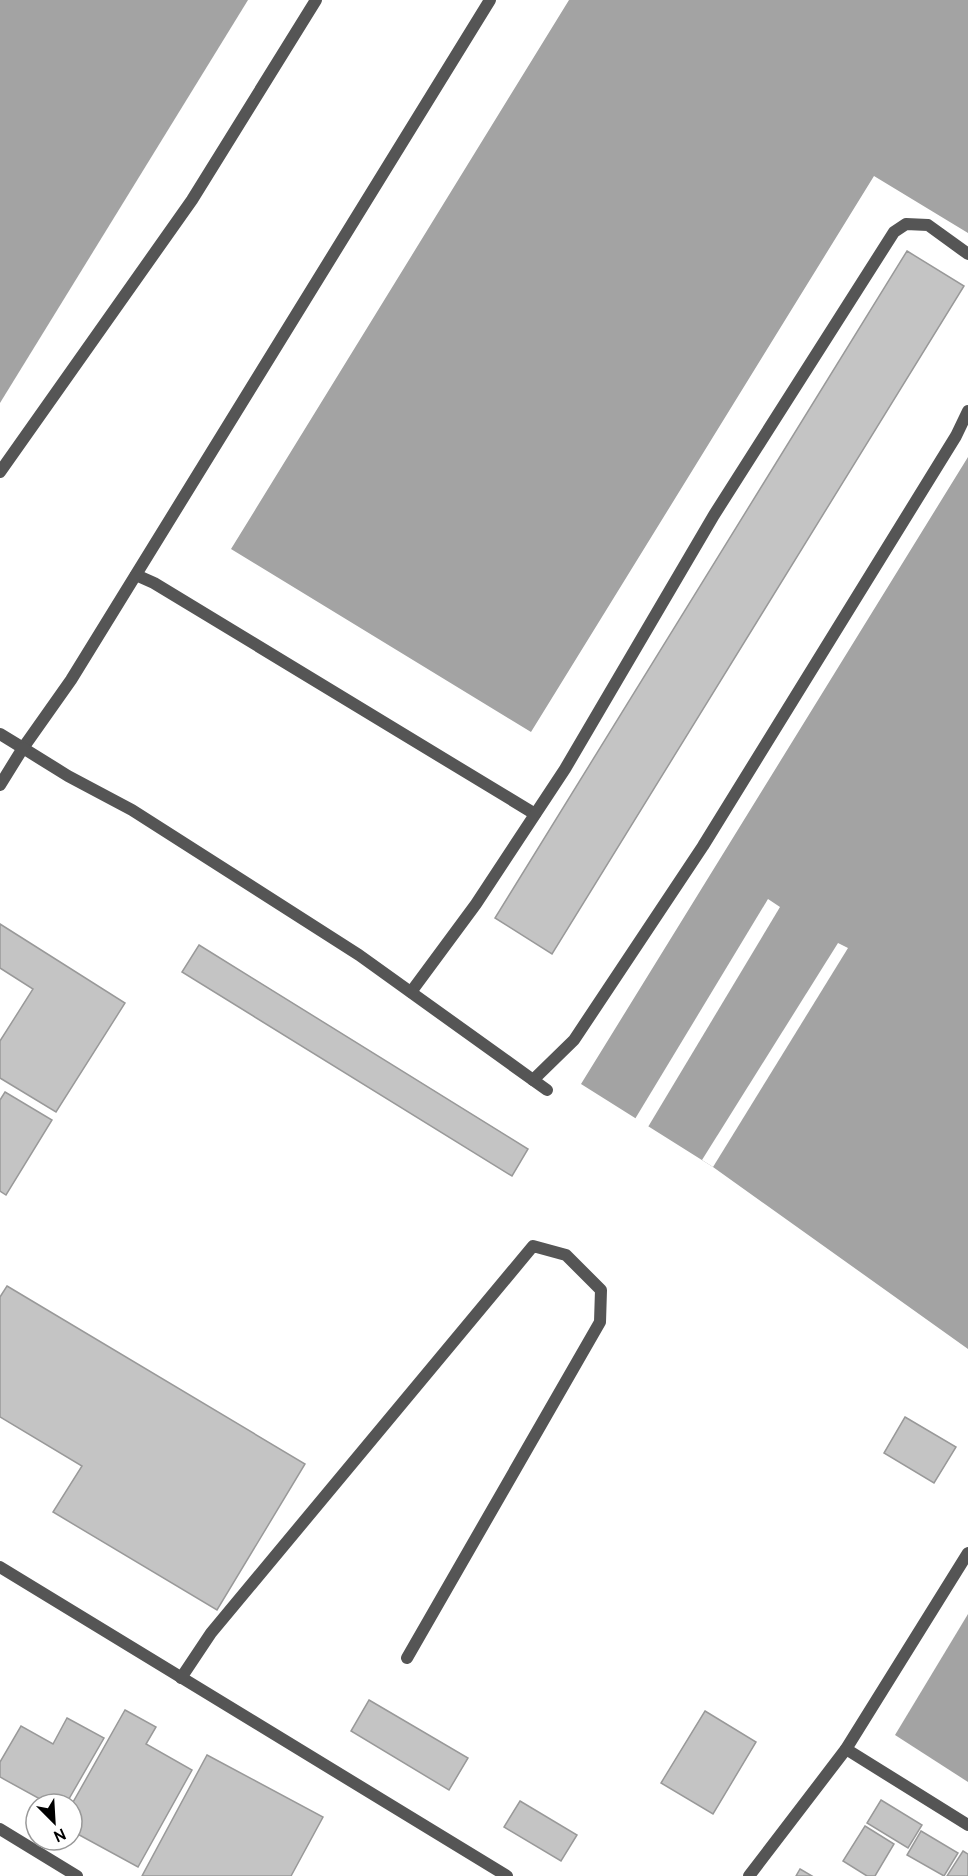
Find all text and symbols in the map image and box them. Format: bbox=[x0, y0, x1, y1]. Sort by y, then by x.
north arrow bbox=[24, 1792, 84, 1852]
text: N bbox=[51, 1824, 69, 1846]

